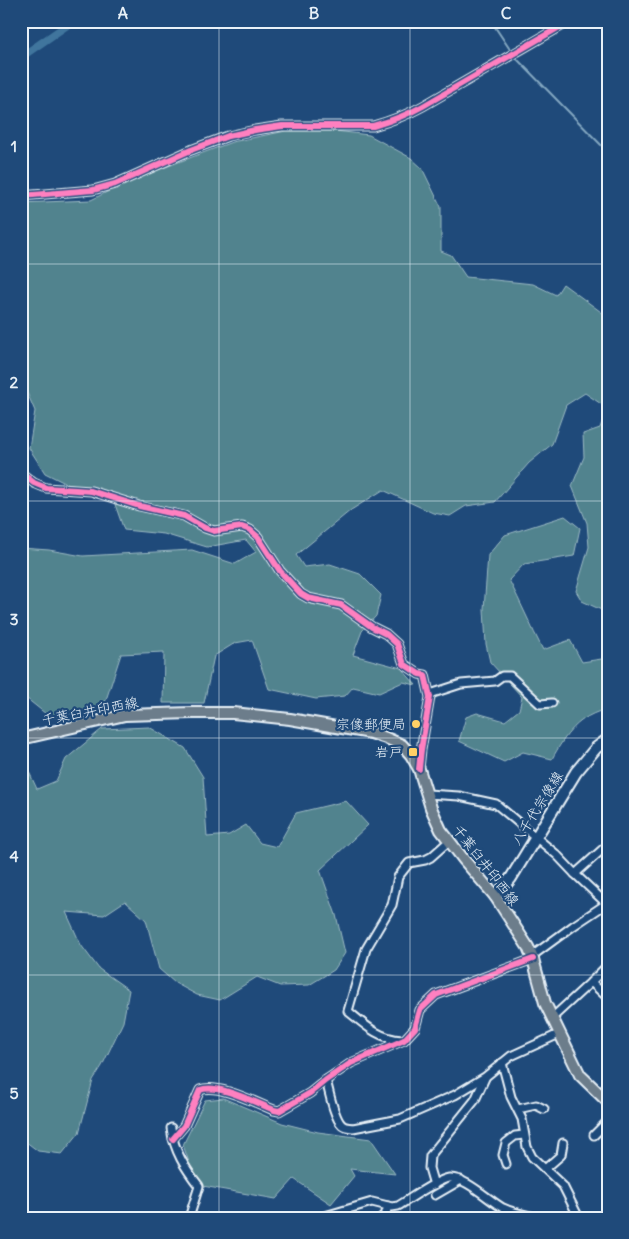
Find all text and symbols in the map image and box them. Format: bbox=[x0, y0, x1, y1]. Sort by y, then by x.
text: A bbox=[118, 3, 128, 23]
text: B bbox=[309, 3, 320, 23]
text: C bbox=[501, 3, 512, 23]
text: 1 bbox=[11, 136, 17, 156]
text: 2 bbox=[10, 372, 19, 392]
text: 3 bbox=[9, 609, 19, 629]
street label: 千葉臼井印西線 bbox=[40, 693, 140, 729]
place label: 宗像郵便局 bbox=[336, 715, 406, 733]
marker: 宗像郵便局 bbox=[410, 718, 422, 730]
place label: 岩戸 bbox=[375, 743, 403, 761]
marker: 岩戸 bbox=[407, 746, 419, 758]
street label: 八千代宗像線 bbox=[507, 768, 567, 848]
street label: 千葉臼井印西線 bbox=[449, 821, 523, 909]
text: 4 bbox=[9, 846, 19, 866]
text: 5 bbox=[9, 1083, 19, 1103]

